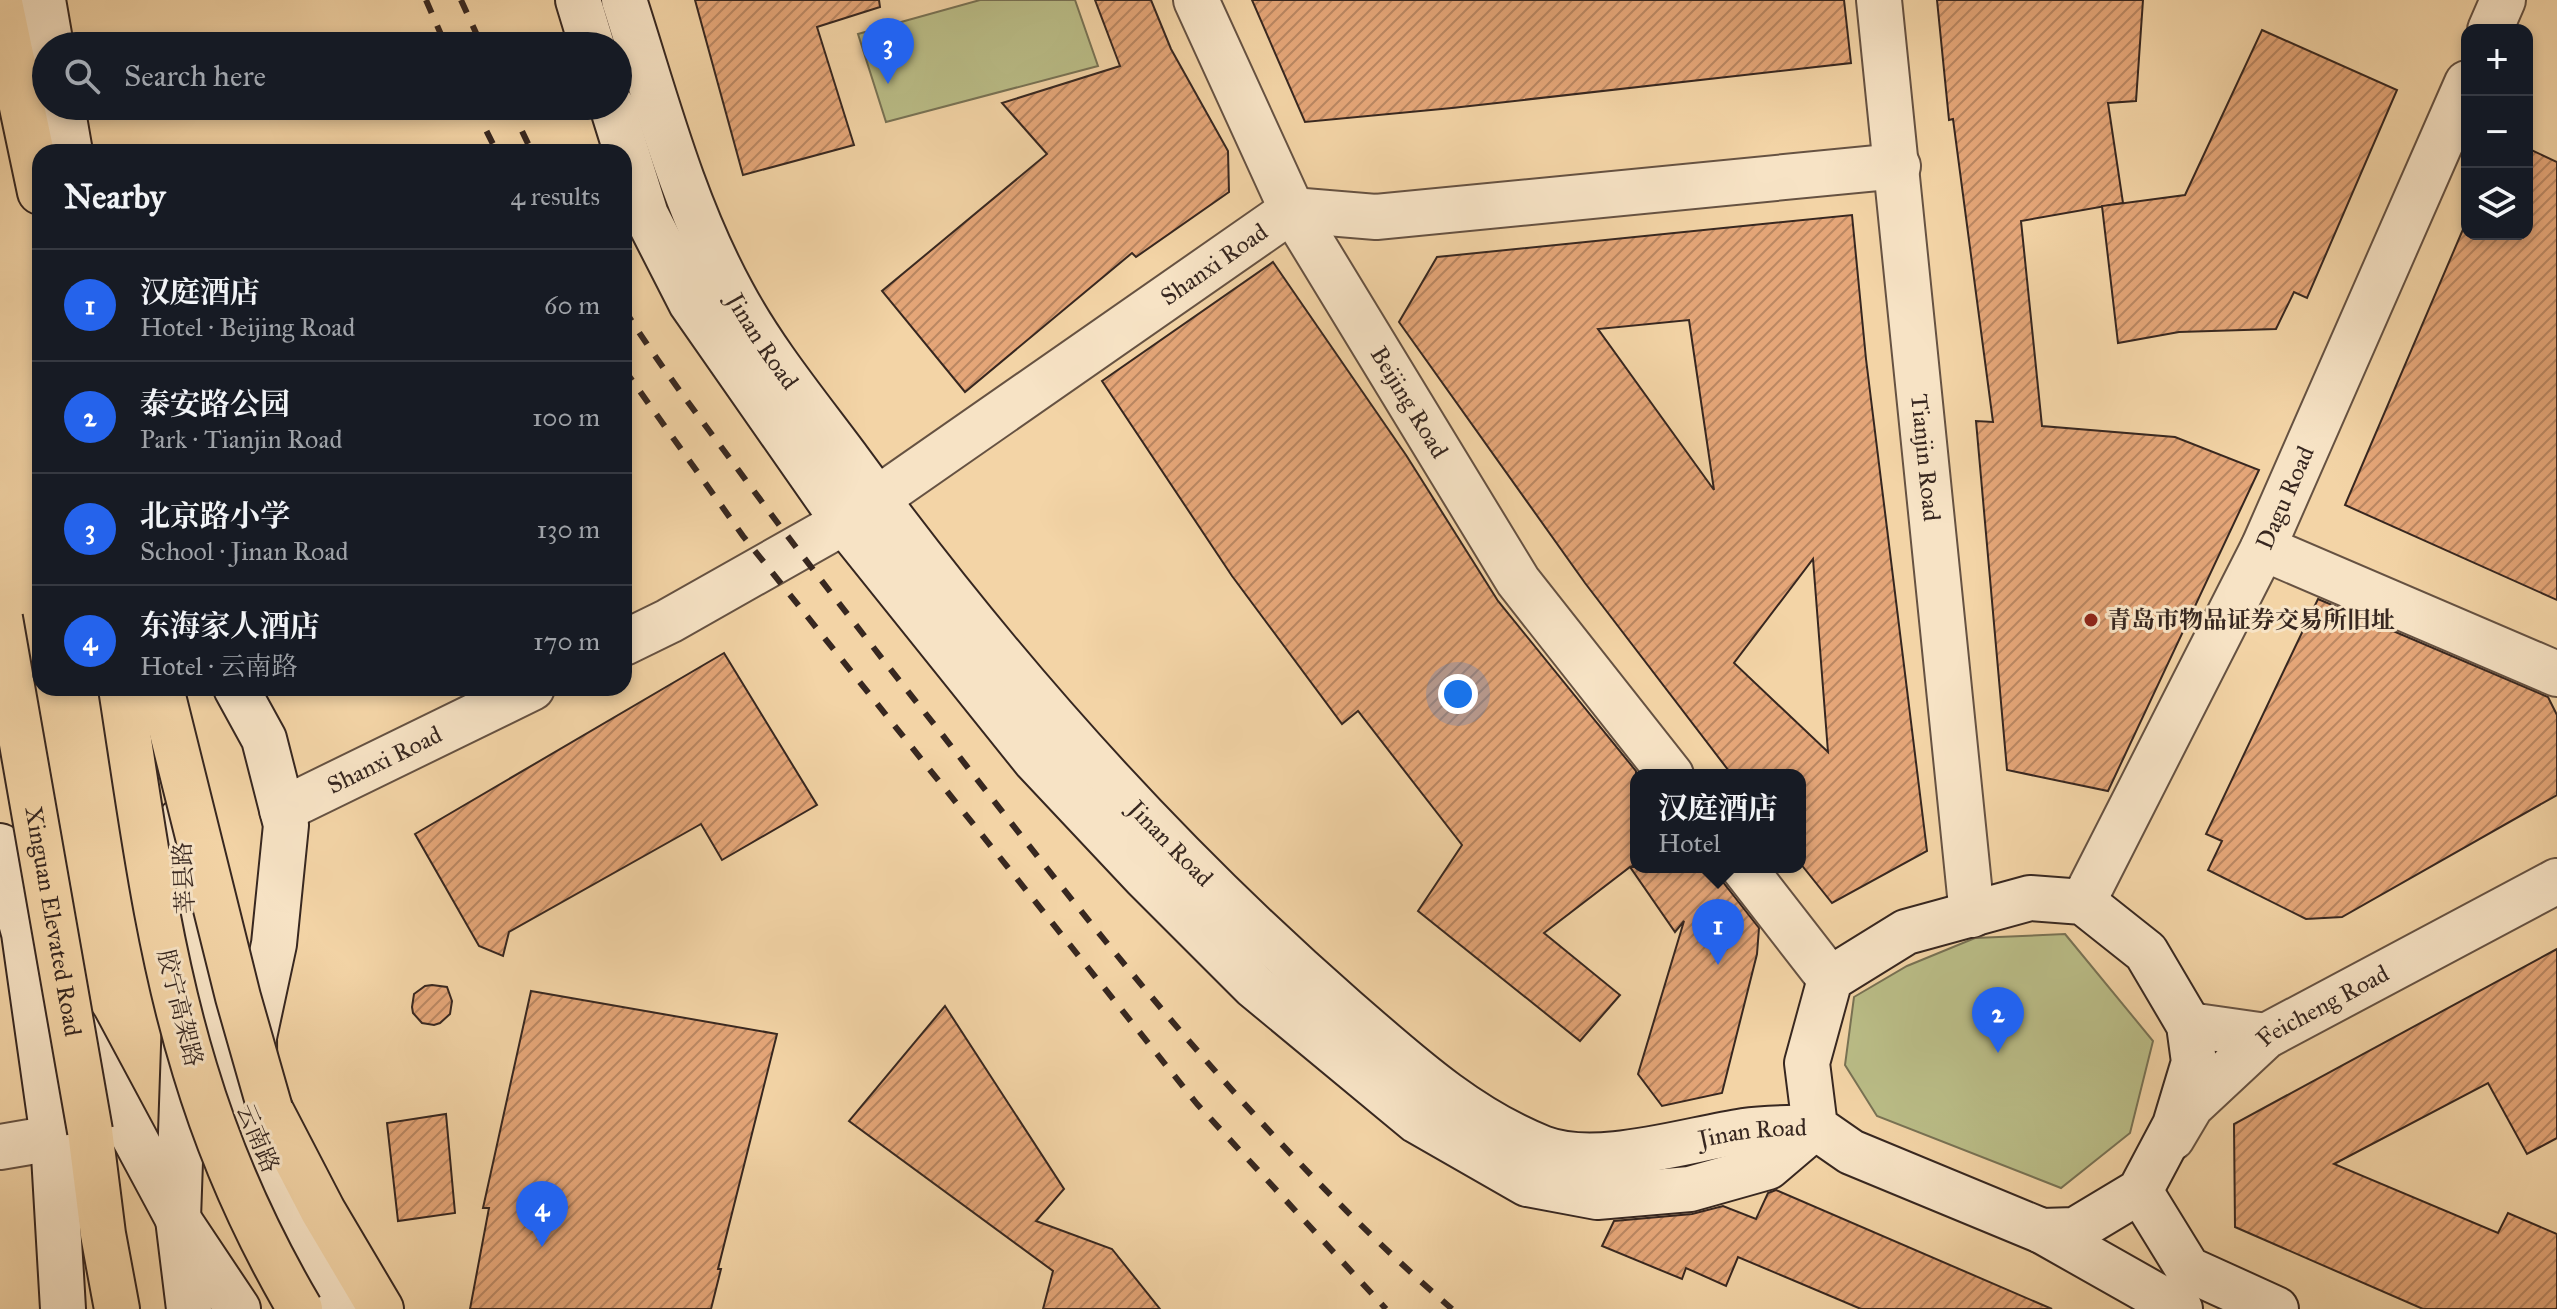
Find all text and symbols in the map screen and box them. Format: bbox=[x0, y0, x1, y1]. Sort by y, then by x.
pin: 3 bbox=[862, 18, 914, 84]
map controls bbox=[2461, 24, 2533, 240]
button: + bbox=[2461, 24, 2533, 96]
search box bbox=[32, 32, 632, 120]
icon: search bbox=[60, 54, 104, 98]
text: Search here bbox=[124, 58, 266, 94]
button: − bbox=[2461, 96, 2533, 168]
button: layers bbox=[2461, 168, 2533, 240]
text: Nearby bbox=[64, 176, 166, 217]
text: 4 results bbox=[511, 180, 600, 212]
street label: Shanxi Road bbox=[1155, 217, 1273, 312]
text: 汉庭酒店 bbox=[140, 274, 260, 310]
street label: Jinan Road bbox=[719, 286, 805, 395]
text: 1 bbox=[85, 289, 95, 321]
text: 60 m bbox=[544, 289, 600, 321]
text: Hotel · Beijing Road bbox=[140, 311, 355, 343]
street label: Beijing Road bbox=[1364, 341, 1455, 464]
text: 泰安路公园 bbox=[140, 386, 290, 422]
street label: Tianjin Road bbox=[1904, 392, 1947, 523]
text: 2 bbox=[84, 401, 96, 433]
text: 100 m bbox=[532, 401, 600, 433]
text: Park · Tianjin Road bbox=[140, 423, 342, 455]
street label: Dagu Road bbox=[2249, 442, 2321, 554]
text: 北京路小学 bbox=[140, 498, 290, 534]
text: 3 bbox=[85, 513, 95, 545]
text: 130 m bbox=[537, 513, 600, 545]
text: School · Jinan Road bbox=[140, 535, 348, 567]
place label: 青岛市物品证券交易所旧址 bbox=[2107, 605, 2395, 635]
text: 东海家人酒店 bbox=[140, 608, 320, 644]
marker: 青岛市物品证券交易所旧址 bbox=[2082, 611, 2100, 629]
text: 4 bbox=[83, 625, 97, 657]
text: 170 m bbox=[533, 625, 600, 657]
text: Hotel · 云南路 bbox=[140, 650, 297, 682]
your location bbox=[1438, 674, 1478, 714]
street label: Shanxi Road bbox=[322, 719, 447, 801]
popup bbox=[1630, 769, 1806, 873]
text: 汉庭酒店 bbox=[1658, 790, 1778, 826]
street label: Jinan Road bbox=[1120, 792, 1219, 893]
street label: Xinguan Elevated Road bbox=[18, 804, 88, 1039]
text: Hotel bbox=[1658, 827, 1721, 859]
street label: 莘县路 bbox=[167, 841, 201, 915]
pin: 1 bbox=[1692, 899, 1744, 965]
street label: 胶宁高架路 bbox=[151, 946, 209, 1070]
street label: Feicheng Road bbox=[2249, 958, 2394, 1053]
pin: 2 bbox=[1972, 987, 2024, 1053]
street label: 云南路 bbox=[230, 1099, 286, 1177]
street label: Jinan Road bbox=[1693, 1112, 1807, 1155]
pin: 4 bbox=[516, 1181, 568, 1247]

